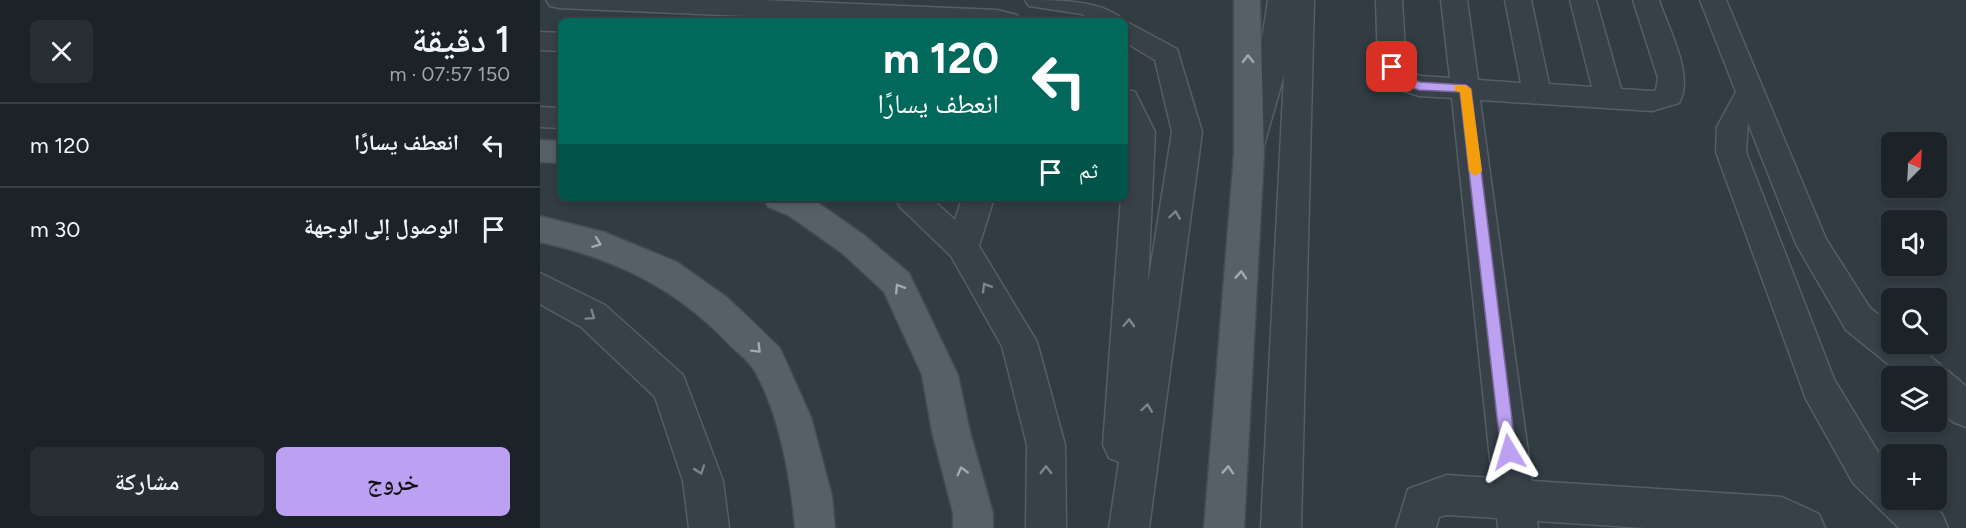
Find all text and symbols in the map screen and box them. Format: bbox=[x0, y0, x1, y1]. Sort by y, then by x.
text: 1 دقيقة bbox=[411, 18, 510, 61]
button: close bbox=[30, 20, 93, 83]
text: 120 m bbox=[883, 33, 999, 84]
pin bbox=[1366, 41, 1417, 92]
icon: left bbox=[1020, 42, 1098, 120]
icon: arrive bbox=[1375, 50, 1408, 83]
one-way arrow bbox=[1242, 55, 1254, 64]
text: 150 m · 07:57 bbox=[390, 62, 510, 86]
text: انعطف يسارًا bbox=[877, 87, 999, 120]
text: انعطف يسارًا bbox=[354, 129, 459, 156]
icon: left bbox=[477, 129, 510, 162]
text: 120 m bbox=[30, 132, 90, 159]
north arrow bbox=[1881, 132, 1947, 198]
map controls bbox=[1881, 132, 1947, 510]
icon: arrive bbox=[1034, 156, 1067, 189]
text: ثم bbox=[1079, 157, 1098, 184]
one-way arrow bbox=[1168, 210, 1180, 219]
button: sound bbox=[1881, 210, 1947, 276]
text: الوصول إلى الوجهة bbox=[304, 213, 459, 240]
icon: arrive bbox=[477, 213, 510, 246]
text: 30 m bbox=[30, 216, 80, 243]
one-way arrow bbox=[591, 236, 601, 249]
one-way arrow bbox=[1234, 271, 1247, 280]
one-way arrow bbox=[982, 283, 993, 293]
one-way arrow bbox=[895, 284, 906, 295]
button: search bbox=[1881, 288, 1947, 354]
one-way arrow bbox=[584, 309, 595, 320]
one-way arrow bbox=[1122, 318, 1135, 327]
one-way arrow bbox=[750, 342, 761, 353]
button: layers bbox=[1881, 366, 1947, 432]
one-way arrow bbox=[1140, 403, 1152, 412]
position arrow bbox=[1477, 420, 1541, 484]
button: + bbox=[1881, 444, 1947, 510]
button: مشاركة bbox=[30, 447, 264, 516]
button: خروج bbox=[276, 447, 510, 516]
one-way arrow bbox=[692, 464, 705, 475]
one-way arrow bbox=[1040, 465, 1052, 474]
one-way arrow bbox=[1221, 465, 1234, 474]
one-way arrow bbox=[957, 466, 969, 477]

